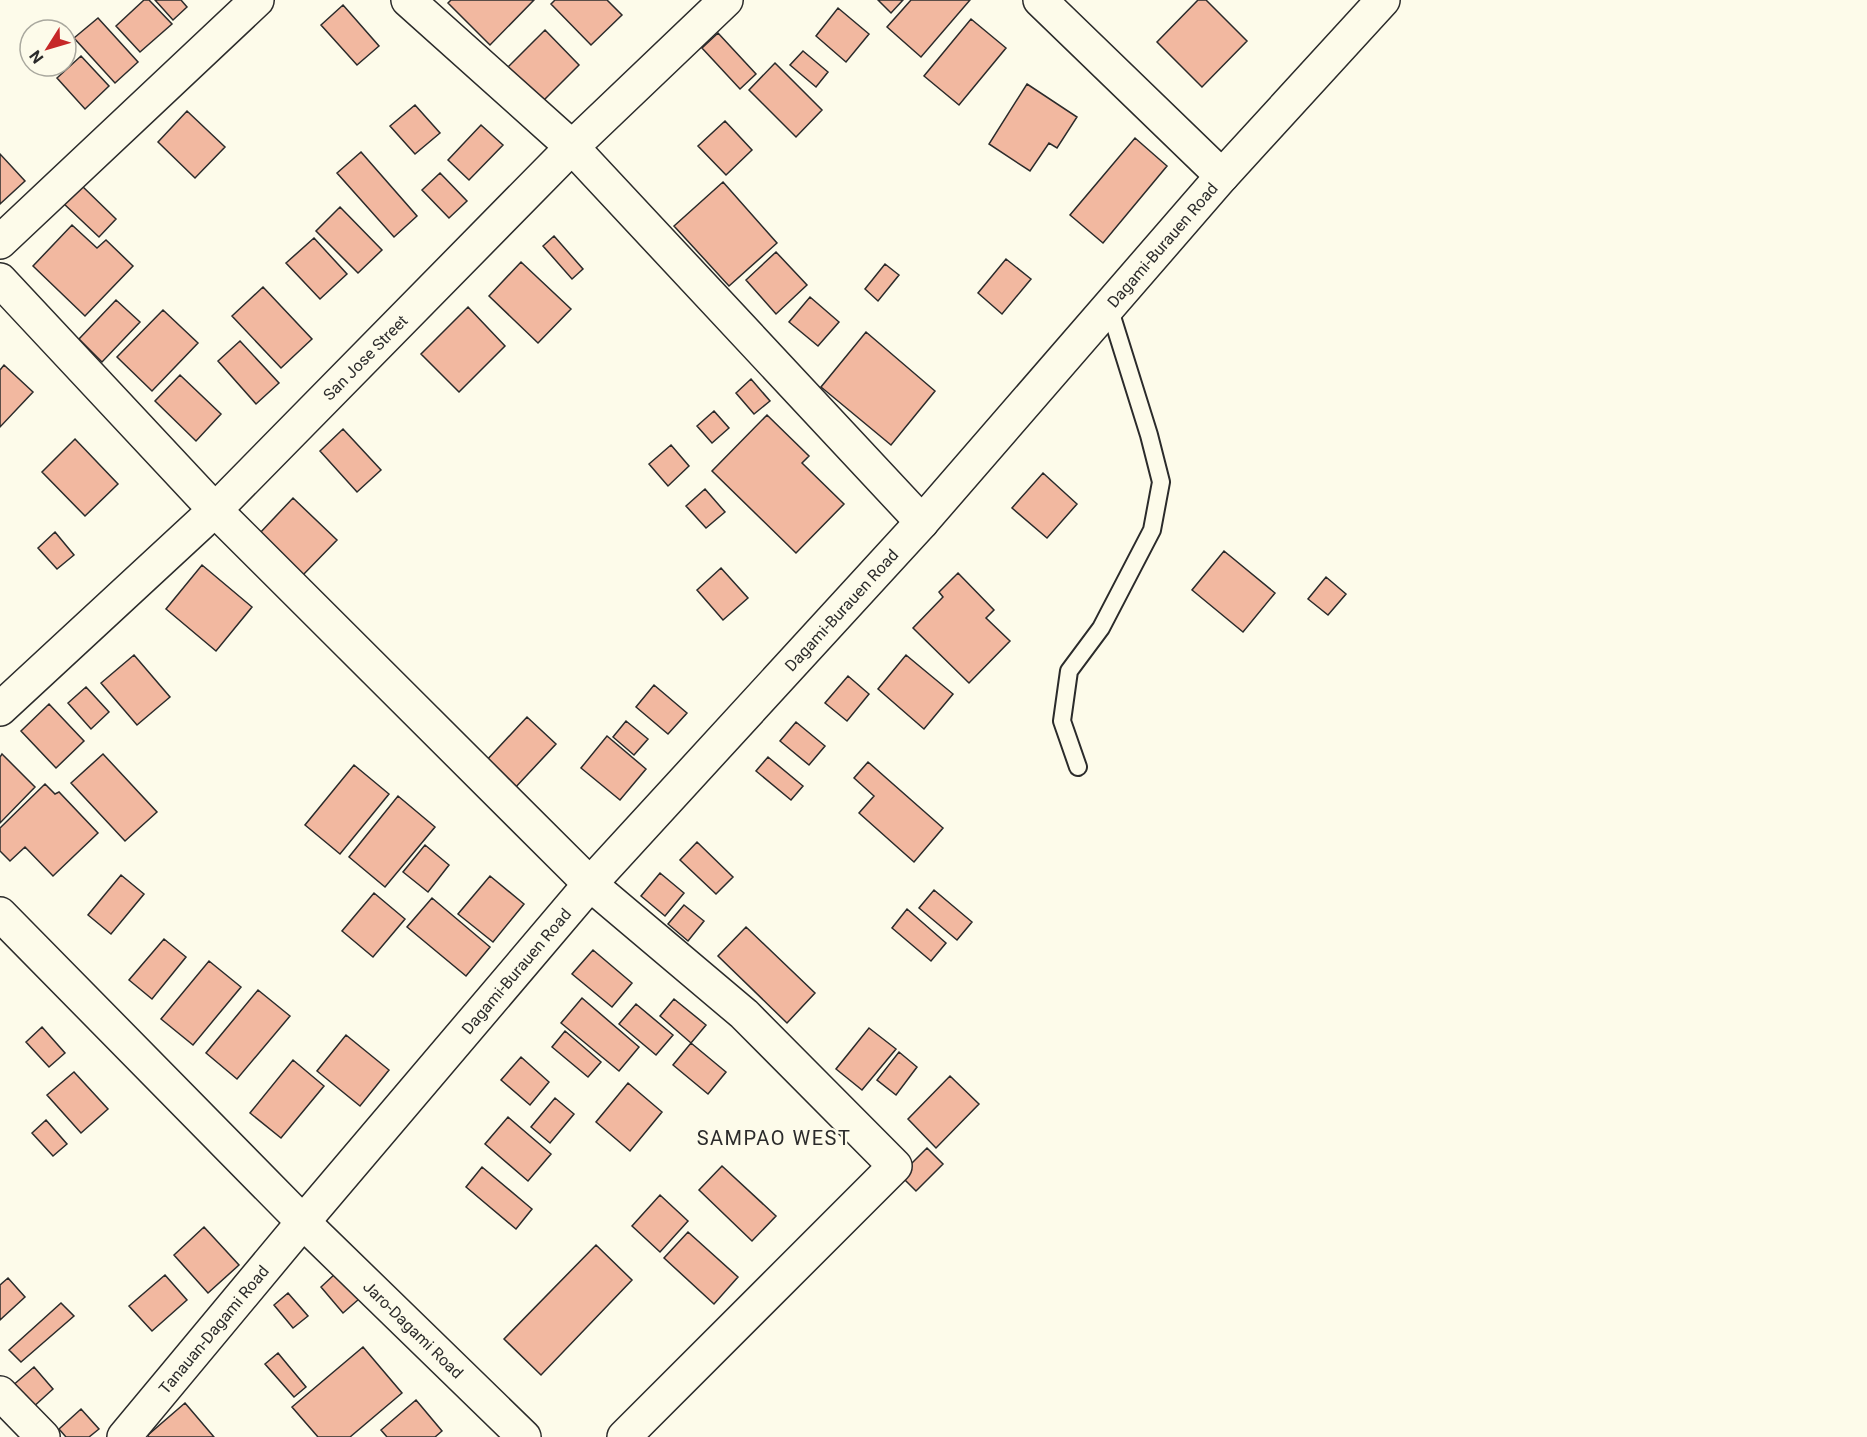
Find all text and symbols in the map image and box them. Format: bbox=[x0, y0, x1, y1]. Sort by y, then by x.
north arrow bbox=[18, 18, 78, 78]
text: N bbox=[25, 46, 47, 67]
street label: Dagami-Burauen Road bbox=[1103, 179, 1222, 311]
street label: San Jose Street bbox=[319, 311, 411, 404]
street label: Dagami-Burauen Road bbox=[781, 545, 902, 675]
street label: Dagami-Burauen Road bbox=[458, 905, 575, 1038]
district label: SAMPAO WEST bbox=[697, 1126, 851, 1150]
street label: Tanauan-Dagami Road bbox=[155, 1262, 273, 1398]
street label: Jaro-Dagami Road bbox=[359, 1277, 467, 1383]

